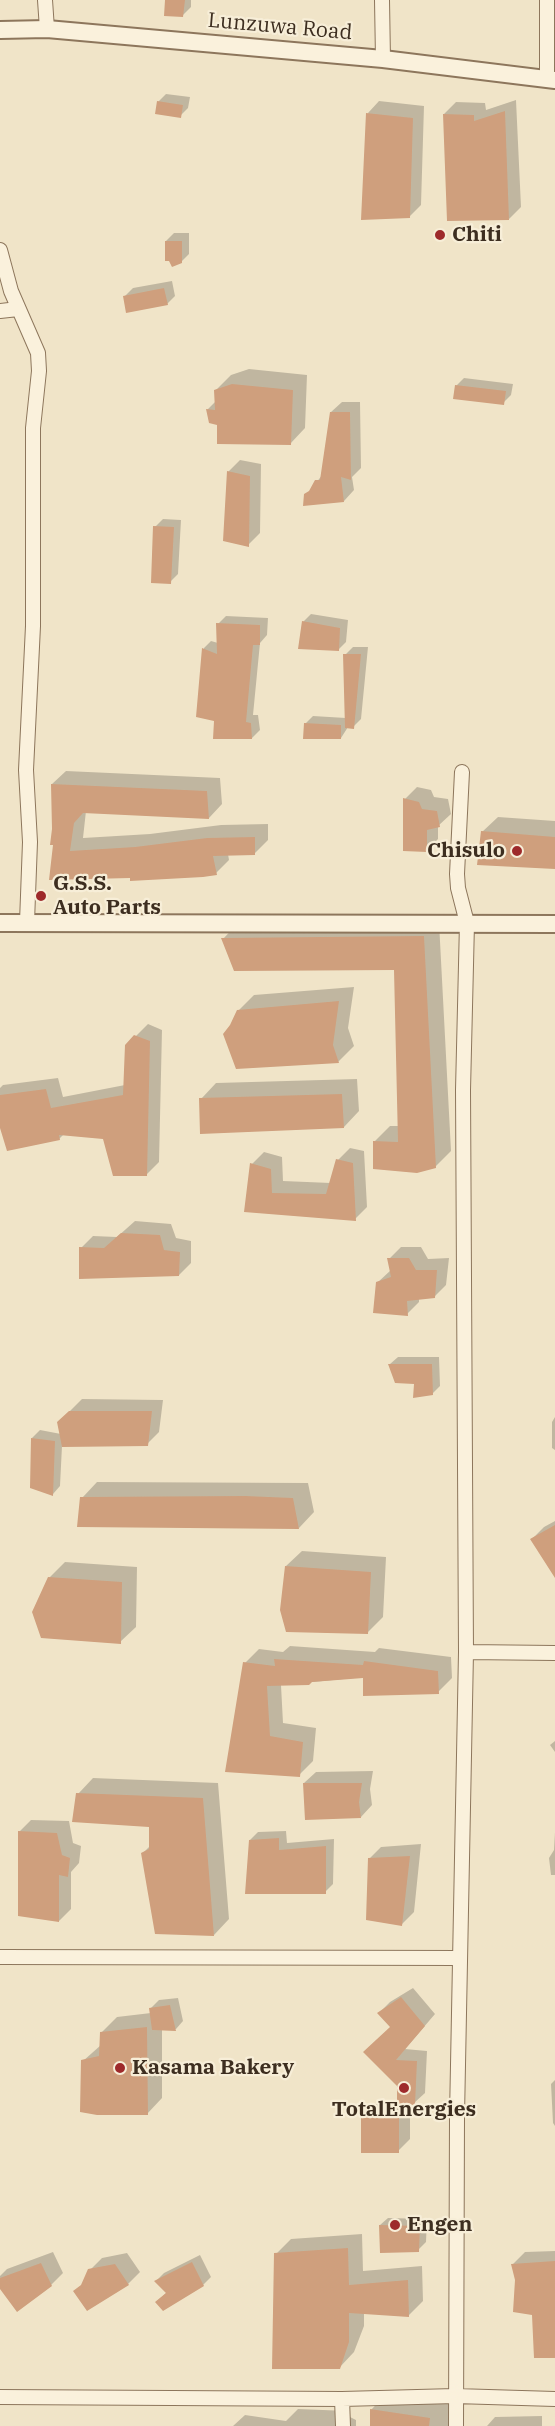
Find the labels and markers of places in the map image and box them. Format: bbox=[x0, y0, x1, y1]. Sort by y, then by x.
place label: Chiti bbox=[452, 222, 502, 248]
marker: Chiti bbox=[433, 228, 447, 242]
place label: Chisulo bbox=[427, 838, 505, 864]
marker: Chisulo bbox=[510, 844, 524, 858]
place label: G.S.S. Auto Parts bbox=[53, 871, 161, 921]
marker: G.S.S. Auto Parts bbox=[34, 889, 48, 903]
place label: Kasama Bakery bbox=[132, 2055, 294, 2081]
marker: Kasama Bakery bbox=[113, 2061, 127, 2075]
marker: TotalEnergies bbox=[397, 2081, 411, 2095]
place label: TotalEnergies bbox=[332, 2097, 476, 2123]
place label: Engen bbox=[407, 2212, 472, 2238]
marker: Engen bbox=[388, 2218, 402, 2232]

